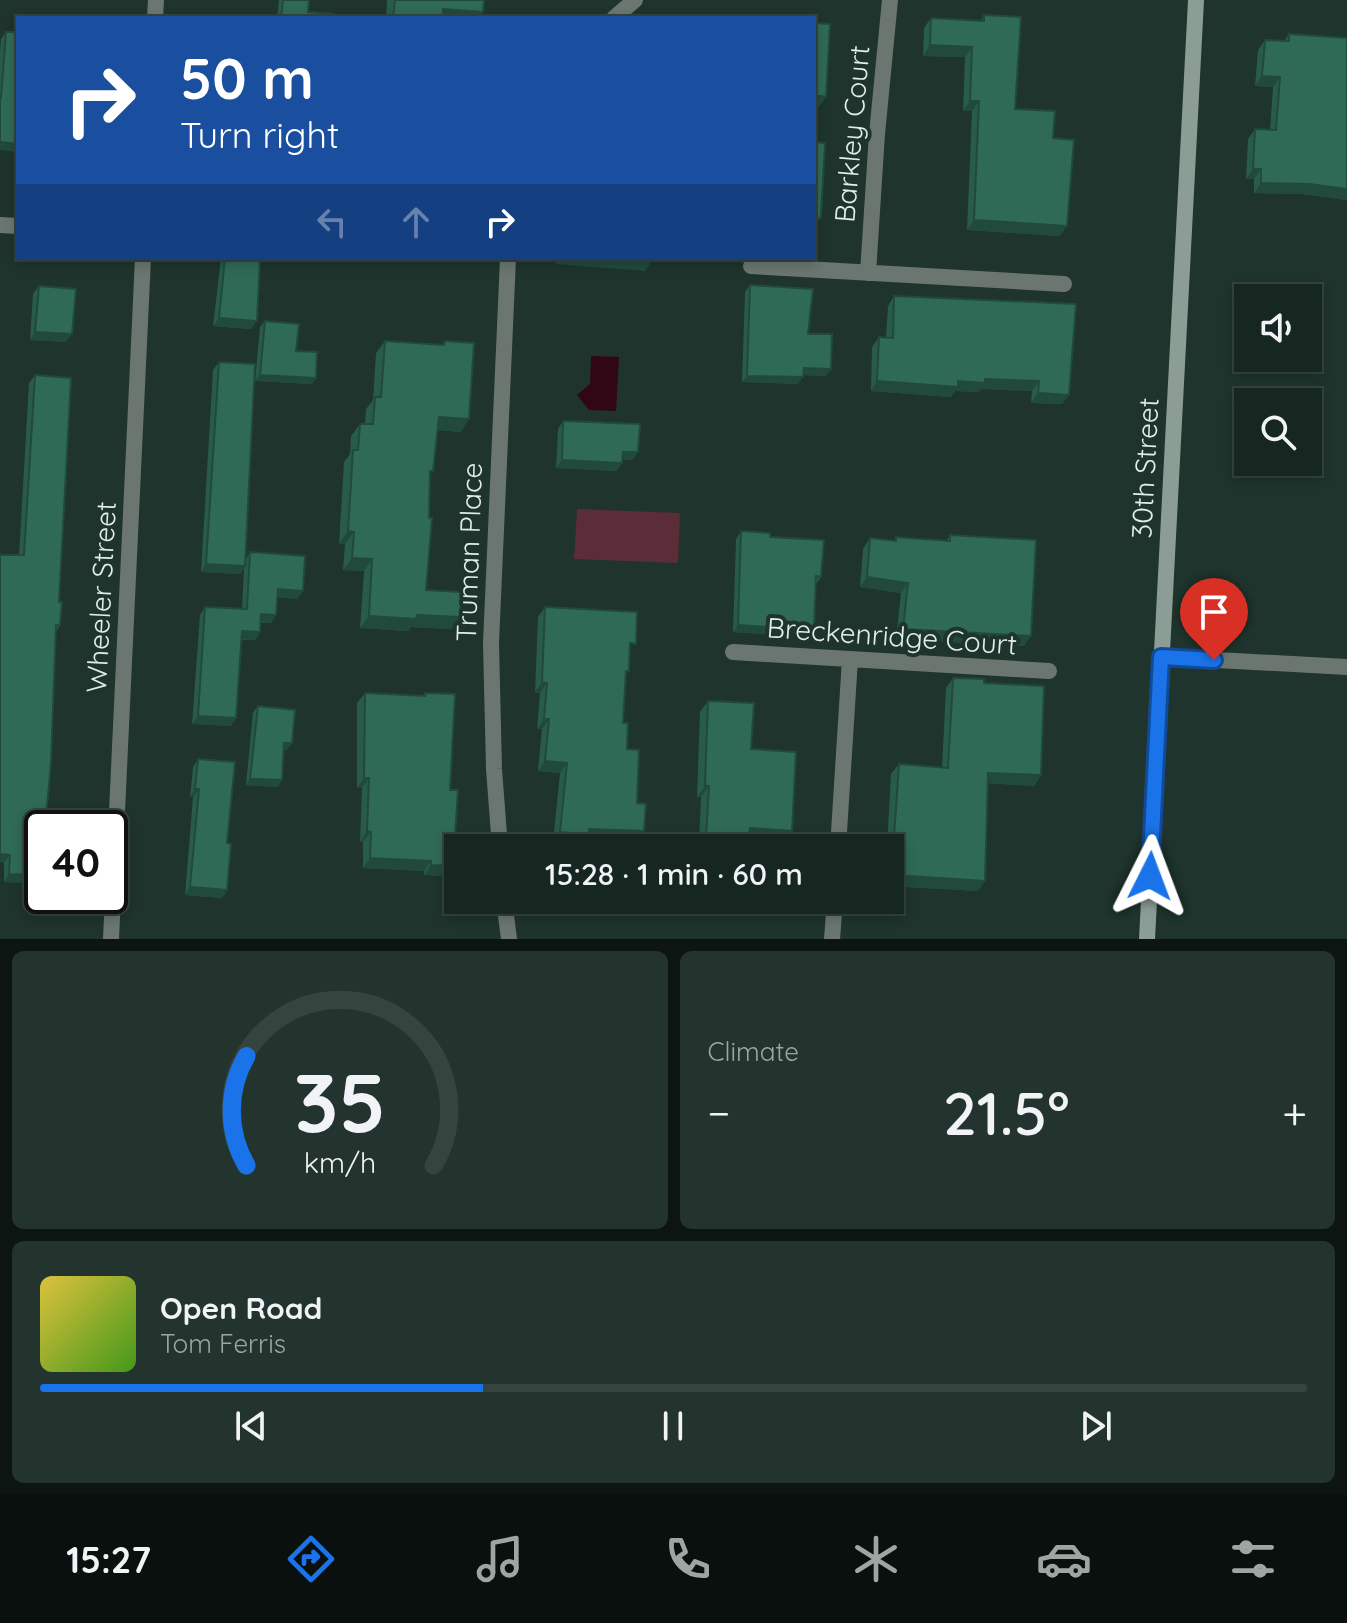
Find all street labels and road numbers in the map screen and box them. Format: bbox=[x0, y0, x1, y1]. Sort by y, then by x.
street label: Barkley Court bbox=[826, 44, 877, 224]
street label: 30th Street bbox=[1123, 397, 1166, 539]
street label: Truman Place bbox=[448, 462, 489, 642]
street label: Wheeler Street bbox=[78, 500, 123, 694]
street label: Breckenridge Court bbox=[766, 609, 1018, 662]

